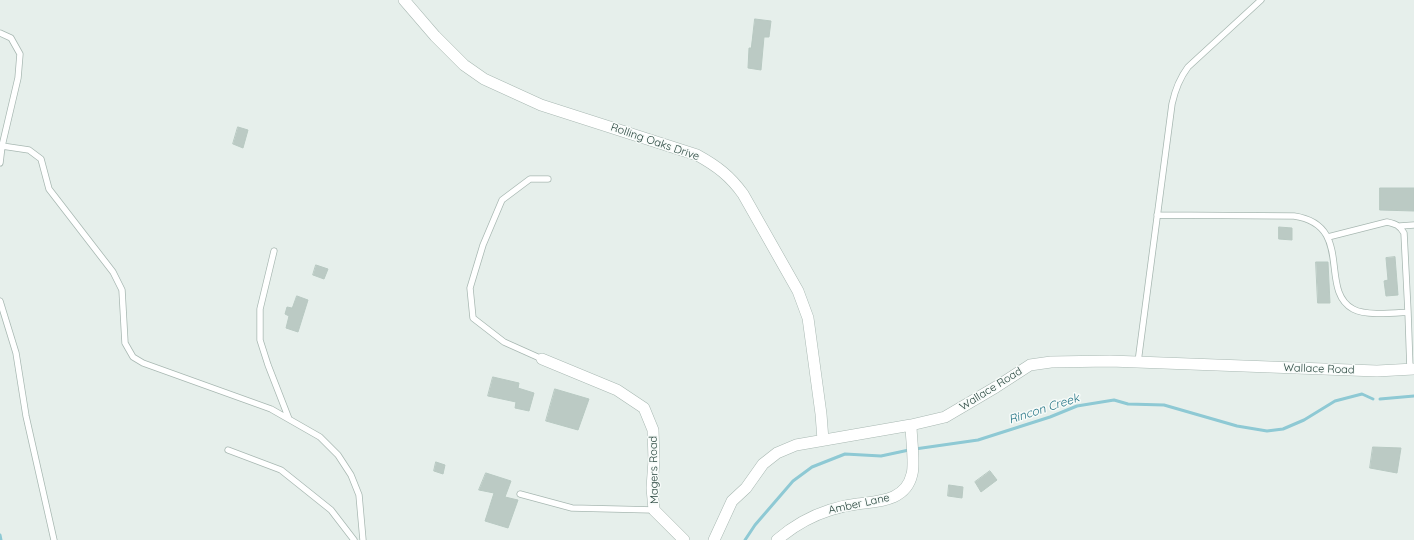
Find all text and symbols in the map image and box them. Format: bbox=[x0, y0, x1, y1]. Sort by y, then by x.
street label: Rolling Oaks Drive bbox=[609, 121, 701, 163]
street label: Wallace Road bbox=[1283, 361, 1355, 377]
street label: Wallace Road bbox=[957, 365, 1025, 413]
water label: Rincon Creek bbox=[1007, 391, 1081, 427]
street label: Magers Road bbox=[647, 436, 661, 504]
street label: Amber Lane bbox=[827, 491, 891, 517]

